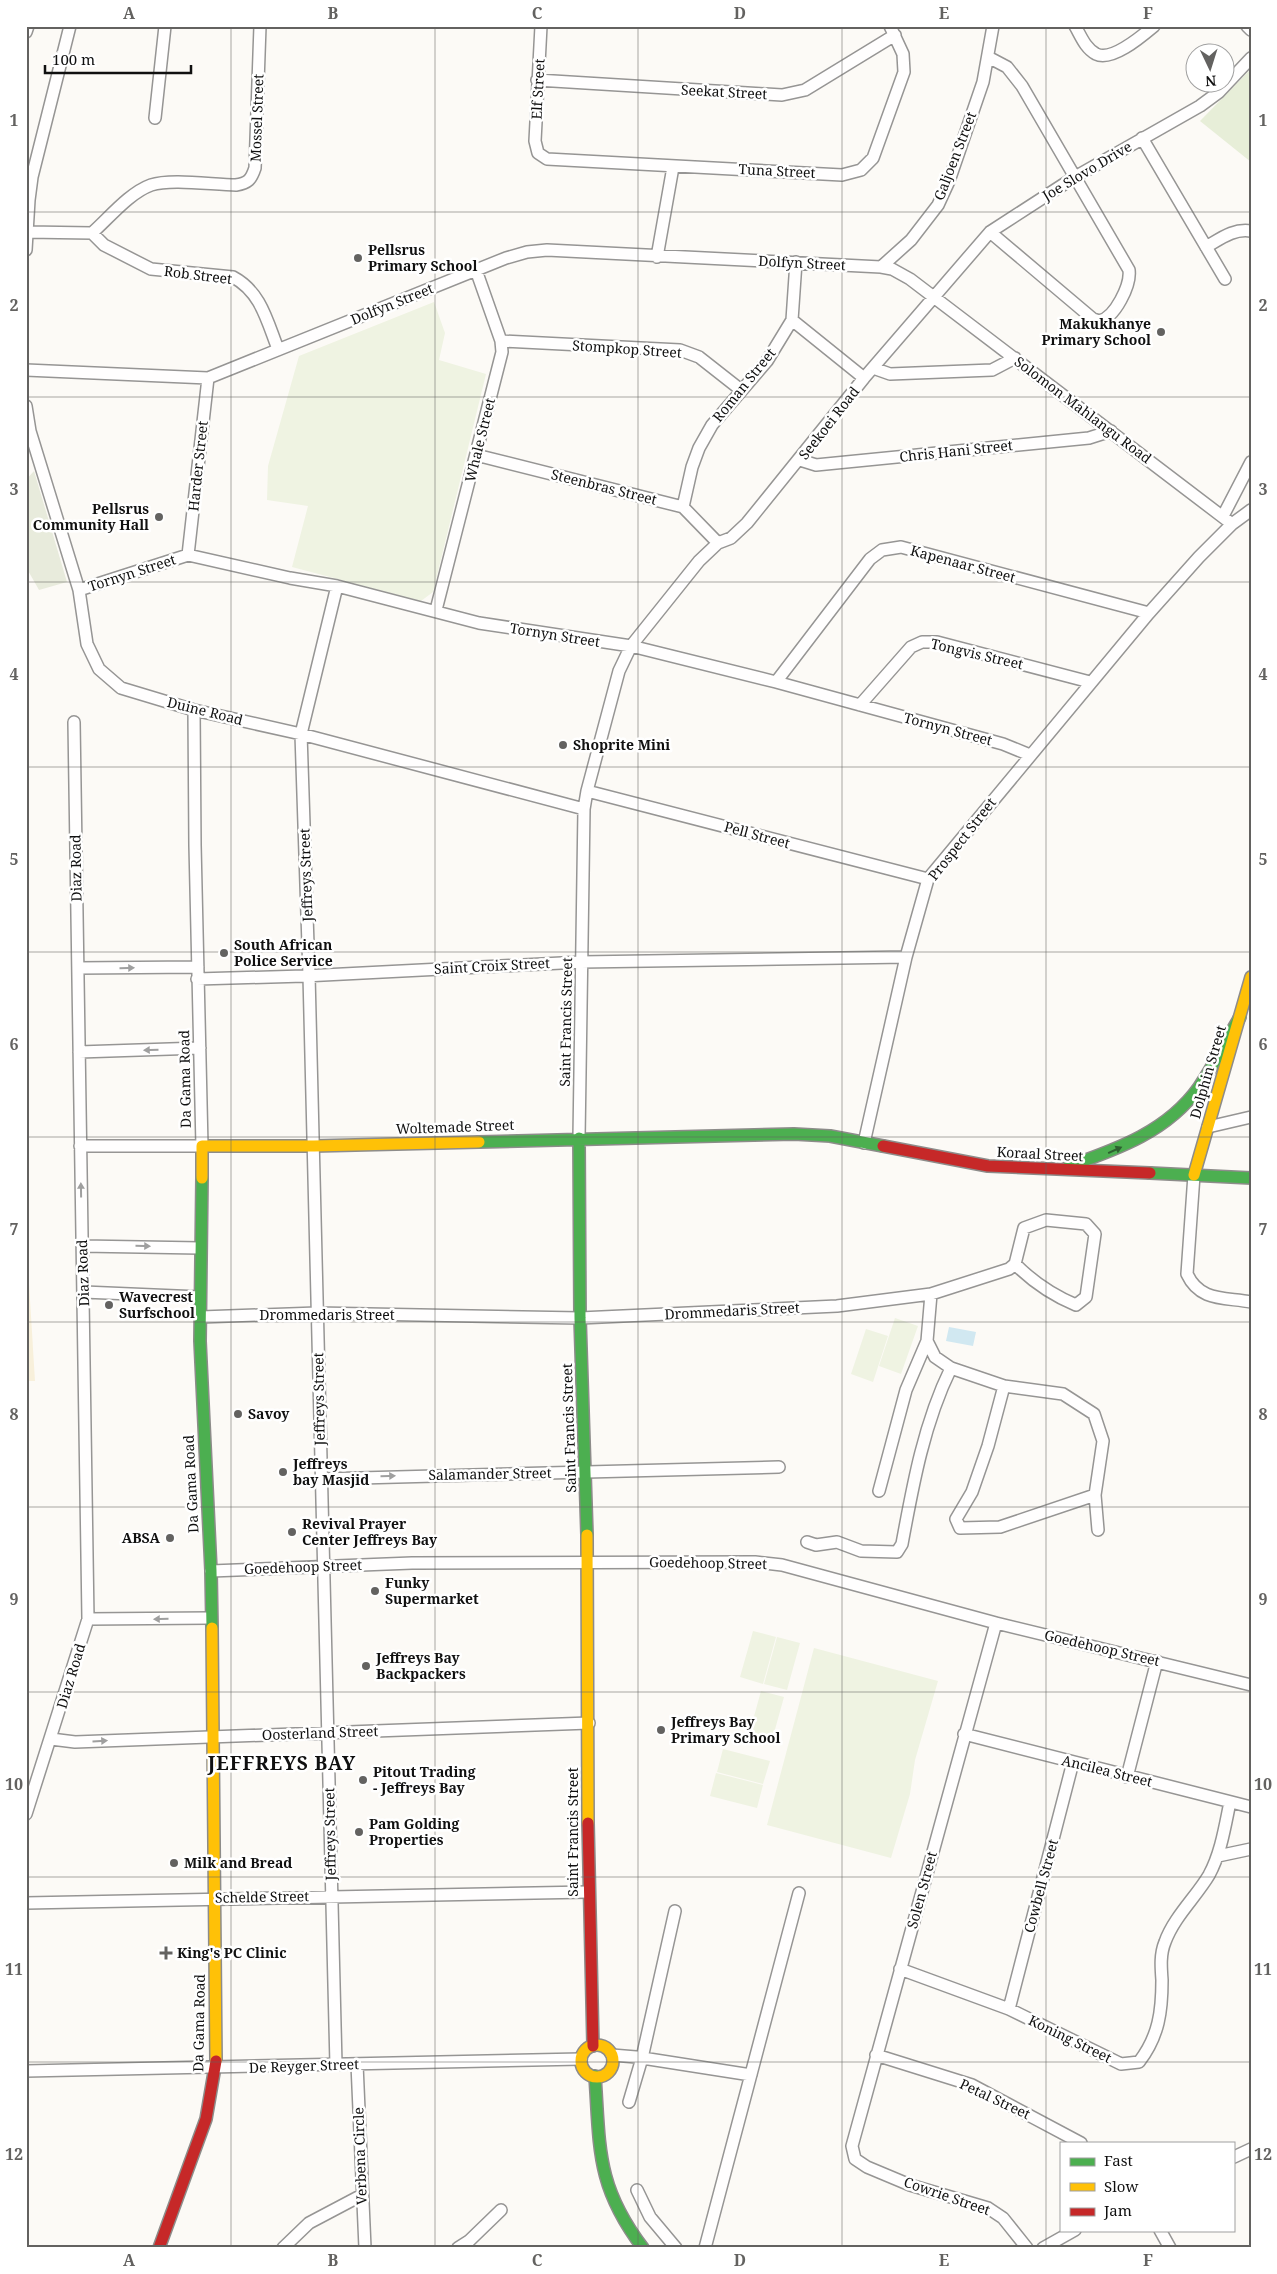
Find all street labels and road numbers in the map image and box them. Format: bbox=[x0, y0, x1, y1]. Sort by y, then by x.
street label: Elf Street bbox=[526, 58, 549, 120]
street label: Mossel Street bbox=[245, 73, 268, 162]
street label: Seekat Street bbox=[680, 80, 768, 103]
street label: Galjoen Street bbox=[929, 109, 980, 203]
street label: Joe Slovo Drive bbox=[1038, 136, 1135, 205]
street label: Tuna Street bbox=[738, 159, 816, 182]
street label: Dolfyn Street bbox=[758, 251, 846, 274]
street label: Rob Street bbox=[163, 261, 233, 288]
street label: Dolfyn Street bbox=[348, 278, 436, 329]
street label: Stompkop Street bbox=[572, 335, 682, 362]
street label: Roman Street bbox=[708, 344, 779, 426]
street label: Solomon Mahlangu Road bbox=[1011, 352, 1156, 468]
street label: Seekoei Road bbox=[794, 382, 863, 463]
street label: Whale Street bbox=[460, 396, 499, 484]
street label: Harder Street bbox=[183, 420, 212, 512]
street label: Chris Hani Street bbox=[898, 435, 1014, 466]
street label: Steenbras Street bbox=[549, 464, 659, 509]
street label: Kapenaar Street bbox=[909, 540, 1018, 587]
street label: Tornyn Street bbox=[86, 549, 178, 596]
street label: Tornyn Street bbox=[509, 618, 602, 651]
street label: Tongvis Street bbox=[929, 634, 1025, 673]
street label: Duine Road bbox=[165, 692, 245, 729]
street label: Tornyn Street bbox=[902, 708, 995, 749]
street label: Prospect Street bbox=[923, 793, 1000, 884]
street label: Pell Street bbox=[722, 817, 792, 852]
street label: Jeffreys Street bbox=[294, 828, 317, 923]
street label: Diaz Road bbox=[65, 834, 86, 902]
street label: Saint Croix Street bbox=[434, 953, 551, 978]
street label: Saint Francis Street bbox=[555, 957, 576, 1087]
street label: Dolphin Street bbox=[1185, 1023, 1230, 1121]
street label: Da Gama Road bbox=[174, 1029, 195, 1128]
street label: Woltemade Street bbox=[395, 1115, 515, 1138]
street label: Koraal Street bbox=[996, 1142, 1084, 1165]
street label: Diaz Road bbox=[72, 1239, 93, 1307]
street label: Drommedaris Street bbox=[664, 1297, 800, 1324]
street label: Drommedaris Street bbox=[259, 1305, 395, 1324]
street label: Jeffreys Street bbox=[308, 1352, 329, 1447]
street label: Saint Francis Street bbox=[557, 1363, 580, 1493]
street label: Da Gama Road bbox=[178, 1434, 203, 1533]
street label: Salamander Street bbox=[428, 1463, 552, 1484]
street label: Goedehoop Street bbox=[649, 1552, 767, 1573]
street label: Goedehoop Street bbox=[244, 1555, 362, 1578]
street label: Goedehoop Street bbox=[1042, 1625, 1162, 1670]
street label: Diaz Road bbox=[52, 1641, 90, 1711]
street label: Oosterland Street bbox=[262, 1721, 379, 1744]
street label: Ancilea Street bbox=[1060, 1750, 1154, 1791]
street label: Saint Francis Street bbox=[563, 1767, 582, 1897]
street label: Jeffreys Street bbox=[319, 1787, 340, 1882]
street label: Cowbell Street bbox=[1019, 1837, 1062, 1935]
street label: Solen Street bbox=[902, 1849, 941, 1931]
street label: Schelde Street bbox=[215, 1886, 309, 1907]
street label: Da Gama Road bbox=[188, 1973, 209, 2072]
street label: Koning Street bbox=[1025, 2010, 1115, 2067]
street label: De Reyger Street bbox=[249, 2054, 359, 2077]
street label: Petal Street bbox=[957, 2074, 1034, 2123]
street label: Verbena Circle bbox=[348, 2107, 371, 2205]
street label: Cowrie Street bbox=[902, 2172, 993, 2219]

